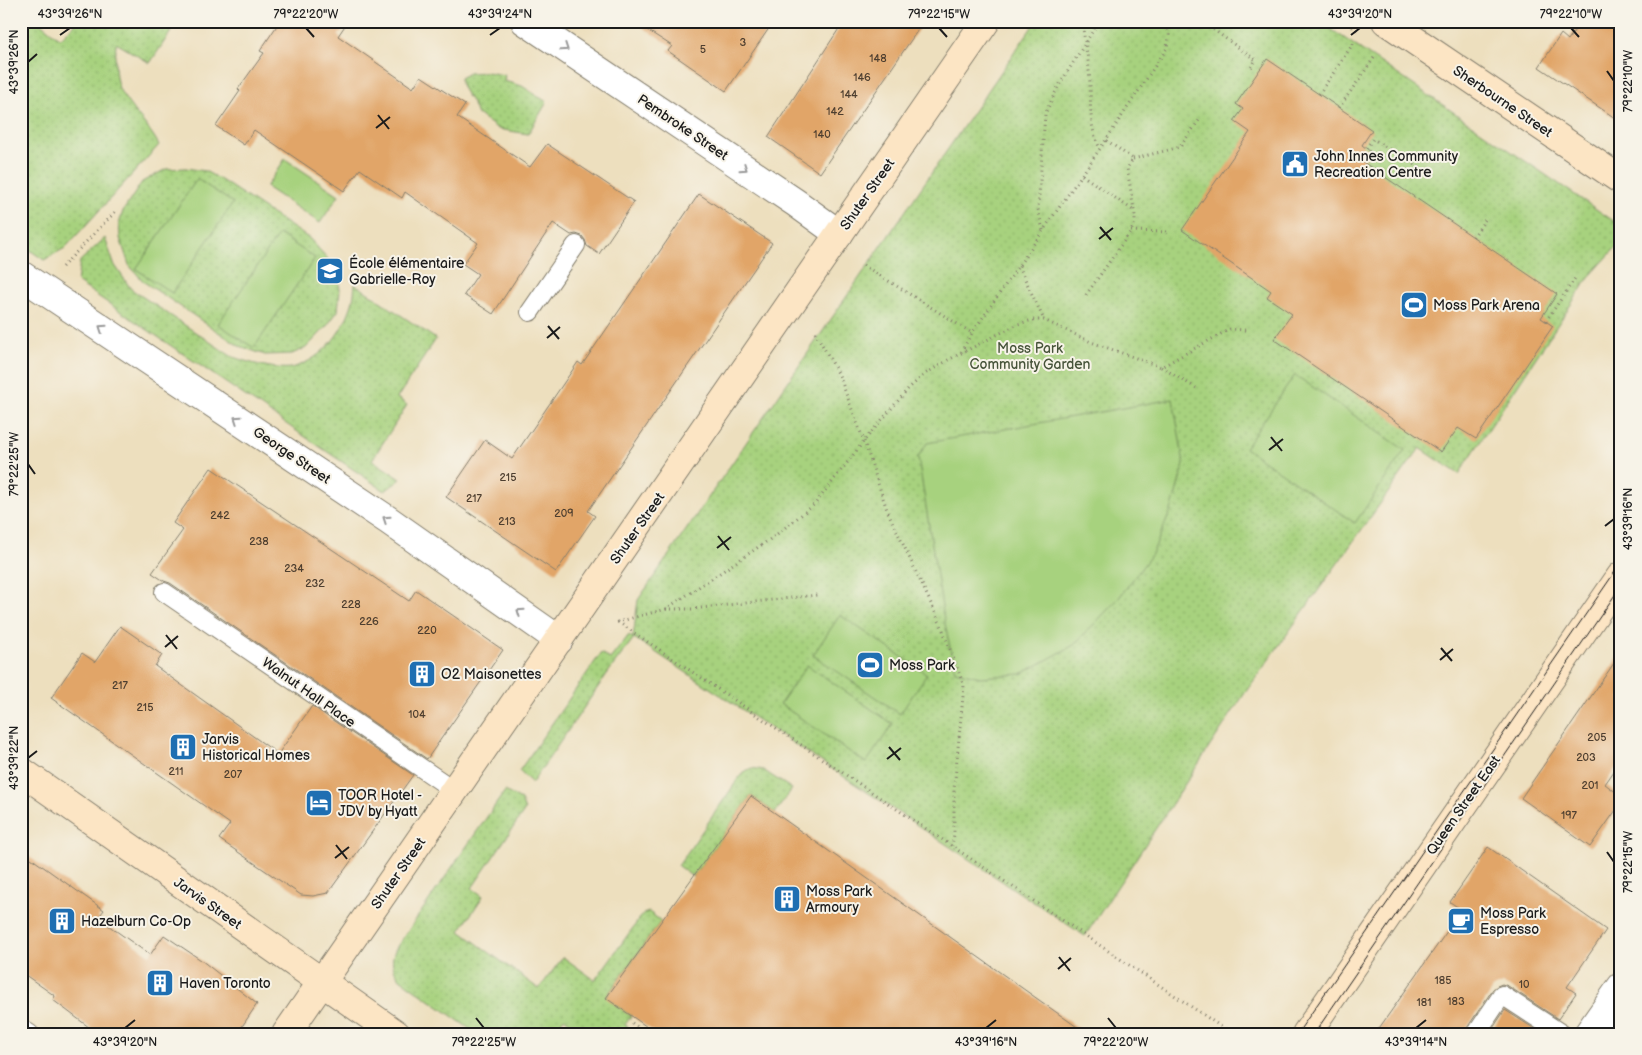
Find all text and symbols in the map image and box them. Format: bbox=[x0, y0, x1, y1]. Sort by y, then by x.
text: 43°39'26"N bbox=[38, 7, 102, 22]
text: 79°22'20"W bbox=[274, 7, 338, 22]
text: 43°39'24"N bbox=[468, 7, 532, 22]
text: 79°22'15"W bbox=[908, 7, 970, 22]
text: 43°39'20"N bbox=[1328, 7, 1392, 22]
text: 79°22'10"W bbox=[1540, 7, 1602, 22]
text: 43°39'26"N bbox=[7, 30, 22, 94]
house number: 3 bbox=[740, 36, 747, 49]
one-way arrow bbox=[560, 42, 569, 52]
house number: 5 bbox=[700, 43, 706, 56]
text: 79°22'10"W bbox=[1621, 50, 1636, 112]
house number: 148 bbox=[869, 52, 887, 65]
street label: Sherbourne Street bbox=[1450, 62, 1556, 141]
house number: 146 bbox=[853, 71, 871, 84]
house number: 144 bbox=[840, 88, 858, 101]
street label: Pembroke Street bbox=[634, 91, 732, 164]
house number: 142 bbox=[826, 105, 844, 118]
house number: 140 bbox=[813, 128, 831, 141]
place label: John Innes Community Recreation Centre bbox=[1314, 148, 1459, 181]
public building icon: John Innes Community Recreation Centre bbox=[1280, 149, 1310, 179]
street label: Shuter Street bbox=[837, 155, 899, 233]
one-way arrow bbox=[738, 162, 748, 171]
place label: École élémentaire Gabrielle-Roy bbox=[349, 254, 464, 288]
school or university icon: École élémentaire Gabrielle-Roy bbox=[315, 256, 345, 286]
sports icon: Moss Park Arena bbox=[1399, 290, 1429, 320]
place label: Moss Park Arena bbox=[1433, 297, 1540, 314]
one-way arrow bbox=[98, 325, 107, 335]
park label: Moss Park Community Garden bbox=[970, 340, 1091, 373]
one-way arrow bbox=[233, 416, 243, 425]
street label: George Street bbox=[250, 423, 334, 488]
text: 79°22'25"W bbox=[7, 432, 22, 496]
house number: 215 bbox=[500, 471, 516, 484]
text: 43°39'16"N bbox=[1621, 488, 1636, 550]
street label: Shuter Street bbox=[607, 489, 669, 567]
house number: 217 bbox=[466, 492, 483, 505]
house number: 209 bbox=[554, 507, 574, 520]
house number: 242 bbox=[210, 509, 230, 522]
house number: 213 bbox=[498, 515, 516, 528]
one-way arrow bbox=[383, 516, 392, 525]
house number: 238 bbox=[249, 535, 269, 548]
house number: 234 bbox=[284, 562, 304, 575]
house number: 232 bbox=[305, 577, 325, 590]
house number: 228 bbox=[341, 598, 361, 611]
one-way arrow bbox=[516, 609, 525, 618]
house number: 226 bbox=[359, 615, 379, 628]
house number: 220 bbox=[417, 624, 437, 637]
sports icon: Moss Park bbox=[855, 650, 885, 680]
street label: Walnut Hall Place bbox=[259, 654, 359, 731]
place label: Moss Park bbox=[889, 657, 955, 674]
building icon: O2 Maisonettes bbox=[407, 659, 437, 689]
place label: O2 Maisonettes bbox=[441, 666, 542, 683]
house number: 217 bbox=[112, 679, 129, 692]
house number: 215 bbox=[137, 701, 153, 714]
house number: 104 bbox=[408, 708, 426, 721]
text: 43°39'22"N bbox=[7, 726, 22, 790]
place label: Jarvis Historical Homes bbox=[202, 731, 310, 764]
house number: 205 bbox=[1587, 731, 1607, 744]
building icon: Jarvis Historical Homes bbox=[168, 732, 198, 762]
house number: 203 bbox=[1576, 751, 1596, 764]
street label: Queen Street East bbox=[1423, 752, 1504, 858]
house number: 211 bbox=[169, 765, 183, 778]
house number: 207 bbox=[224, 768, 243, 781]
house number: 201 bbox=[1581, 779, 1599, 792]
place label: TOOR Hotel - JDV by Hyatt bbox=[338, 787, 422, 820]
hotel icon: TOOR Hotel - JDV by Hyatt bbox=[304, 788, 334, 818]
house number: 197 bbox=[1561, 809, 1578, 822]
text: 79°22'15"W bbox=[1621, 831, 1636, 893]
street label: Shuter Street bbox=[368, 834, 430, 912]
street label: Jarvis Street bbox=[171, 874, 245, 933]
place label: Moss Park Armoury bbox=[806, 883, 872, 916]
building icon: Moss Park Armoury bbox=[772, 884, 802, 914]
place label: Moss Park Espresso bbox=[1480, 905, 1546, 938]
building icon: Hazelburn Co-Op bbox=[47, 906, 77, 936]
cafe icon: Moss Park Espresso bbox=[1446, 906, 1476, 936]
place label: Hazelburn Co-Op bbox=[81, 913, 191, 930]
building icon: Haven Toronto bbox=[145, 968, 175, 998]
house number: 185 bbox=[1435, 974, 1451, 987]
place label: Haven Toronto bbox=[179, 975, 271, 992]
house number: 10 bbox=[1519, 978, 1530, 991]
house number: 183 bbox=[1447, 995, 1465, 1008]
house number: 181 bbox=[1417, 996, 1431, 1009]
text: 43°39'20"N bbox=[93, 1035, 157, 1050]
text: 79°22'25"W bbox=[452, 1035, 516, 1050]
text: 43°39'16"N bbox=[955, 1035, 1017, 1050]
text: 79°22'20"W bbox=[1084, 1035, 1148, 1050]
text: 43°39'14"N bbox=[1385, 1035, 1447, 1050]

